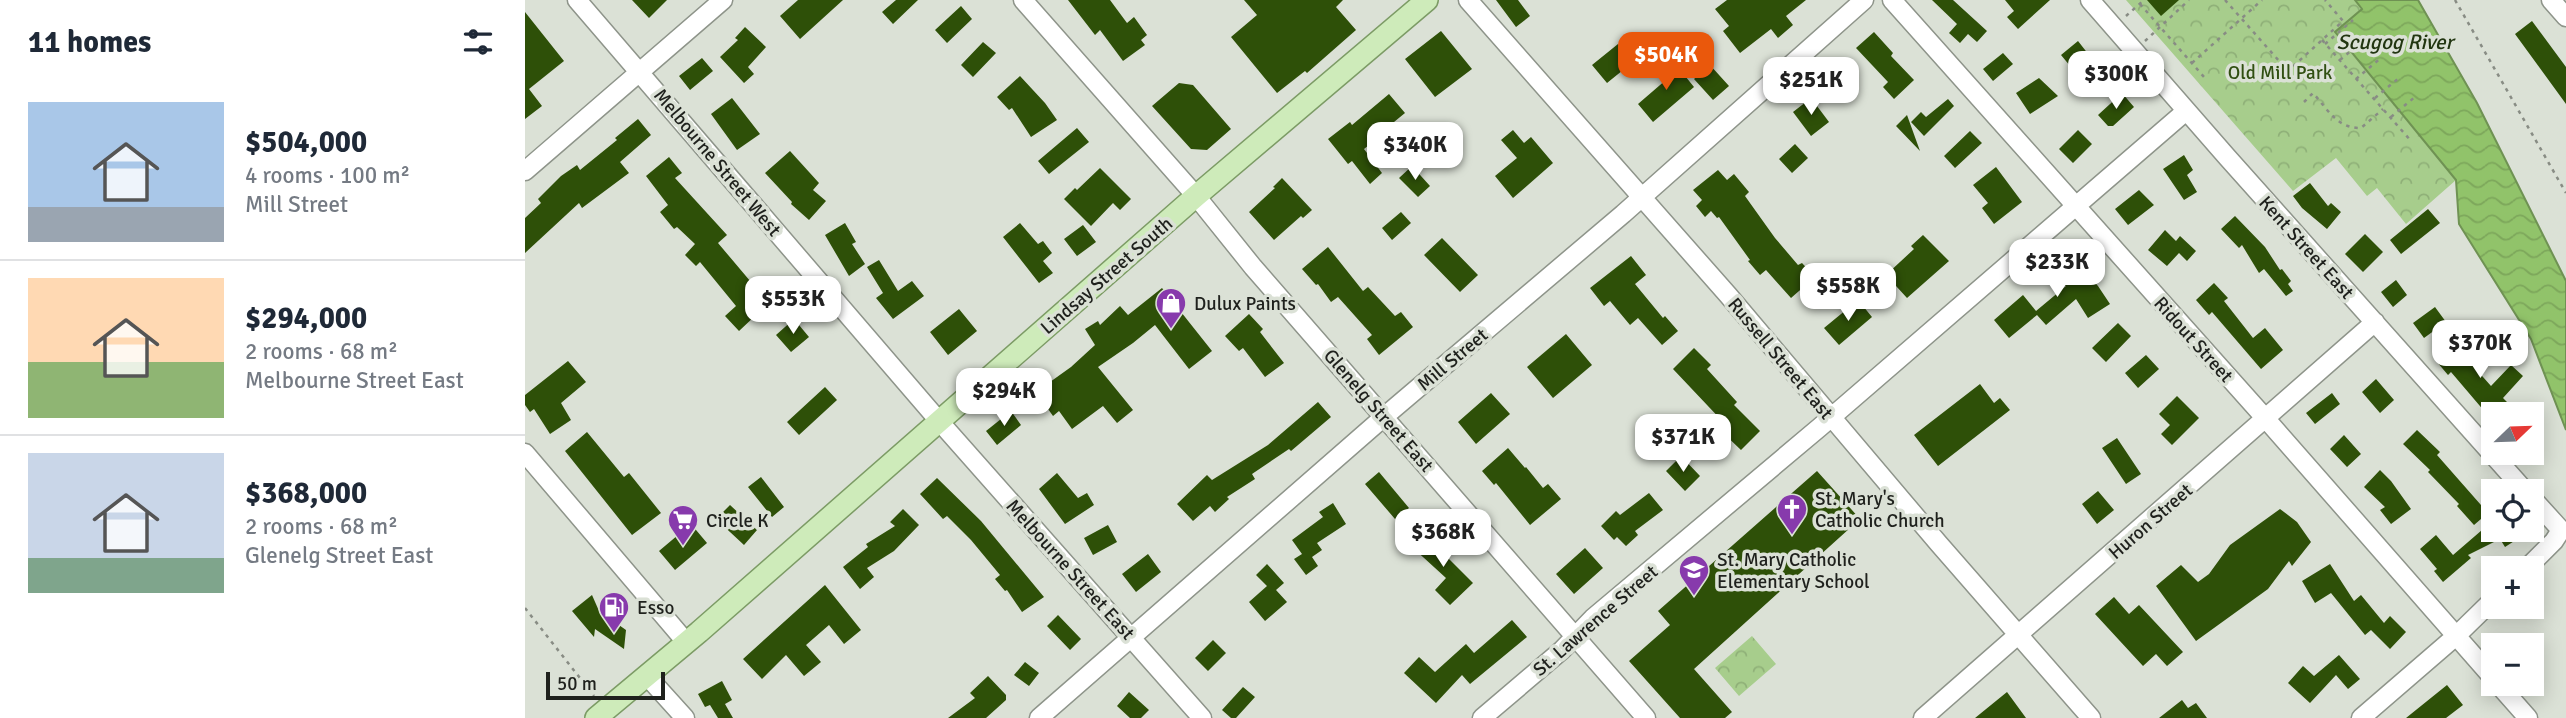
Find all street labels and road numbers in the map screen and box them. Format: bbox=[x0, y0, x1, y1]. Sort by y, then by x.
street label: Melbourne Street West bbox=[648, 84, 786, 242]
street label: Kent Street East bbox=[2254, 191, 2359, 304]
street label: Lindsay Street South bbox=[1036, 212, 1178, 340]
street label: Ridout Street bbox=[2148, 292, 2238, 388]
street label: Russell Street East bbox=[1722, 293, 1838, 425]
street label: Mill Street bbox=[1412, 323, 1493, 396]
street label: Glenelg Street East bbox=[1318, 344, 1439, 477]
street label: Huron Street bbox=[2104, 478, 2198, 565]
street label: Melbourne Street East bbox=[1001, 495, 1140, 645]
street label: St. Lawrence Street bbox=[1528, 560, 1663, 682]

